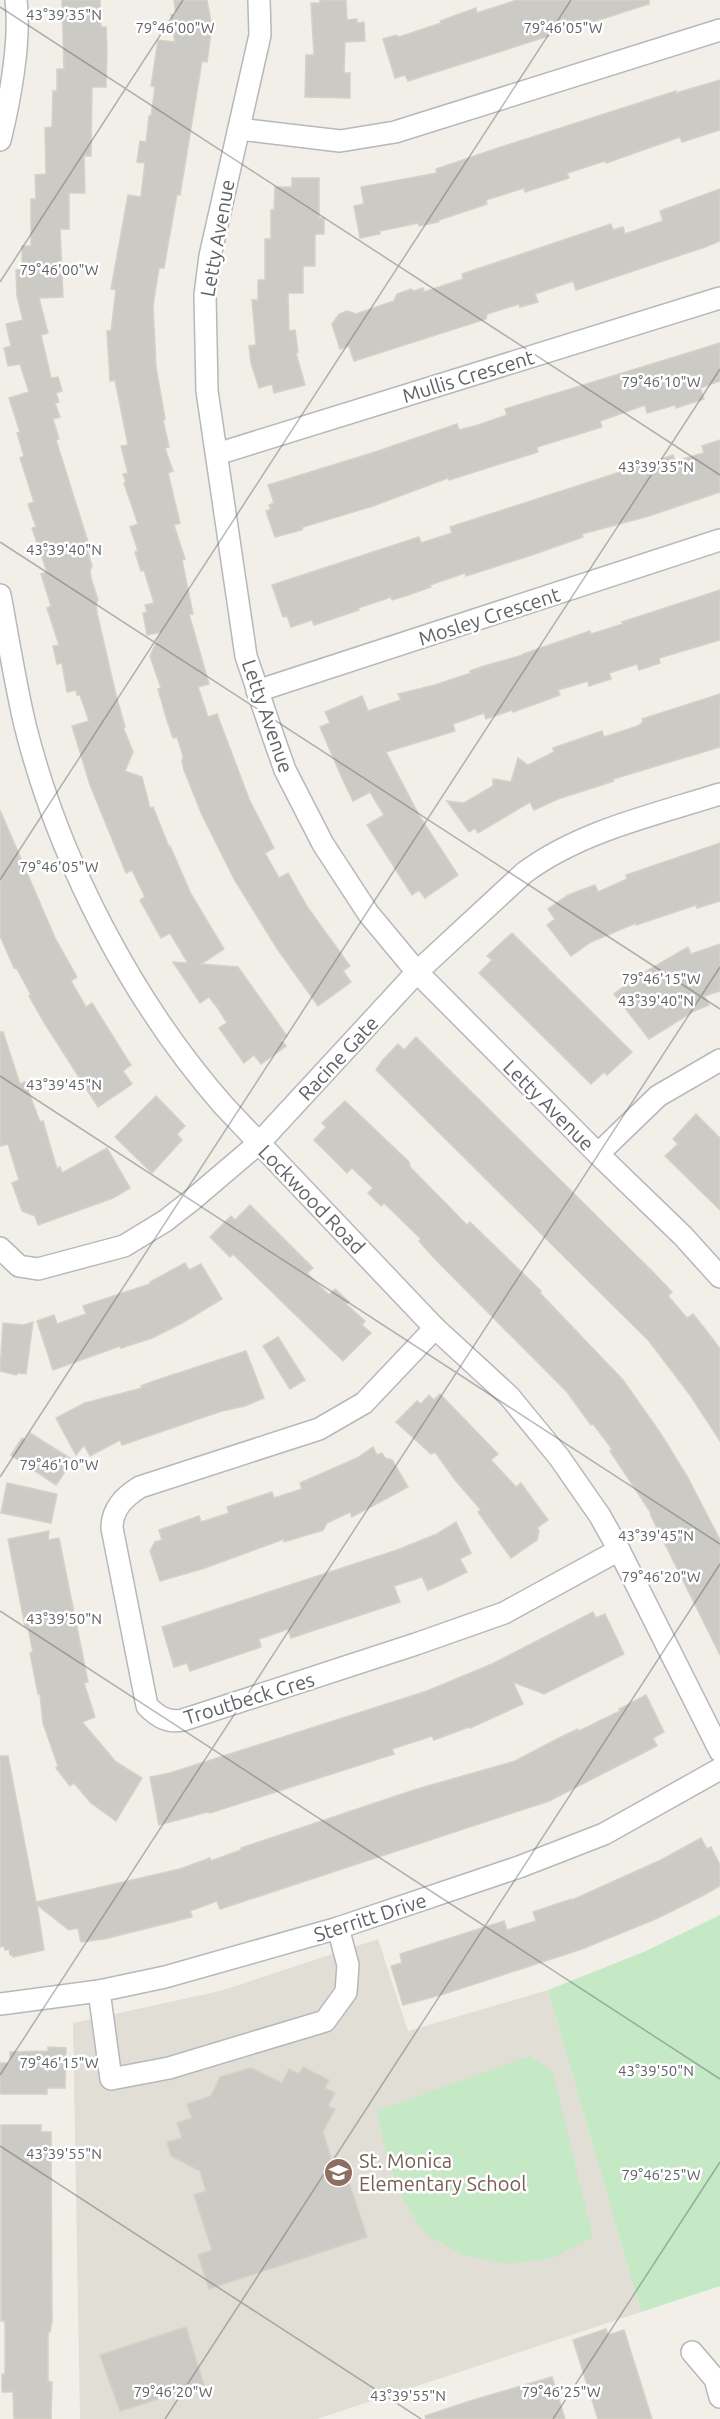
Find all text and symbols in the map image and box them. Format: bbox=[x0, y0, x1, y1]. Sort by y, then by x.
text: 43°39'35"N bbox=[26, 6, 102, 23]
text: 79°46'00"W bbox=[135, 19, 215, 36]
text: 79°46'05"W bbox=[523, 19, 603, 36]
street label: Letty Avenue bbox=[195, 178, 239, 298]
text: 79°46'00"W bbox=[19, 261, 99, 278]
street label: Mullis Crescent bbox=[399, 345, 537, 407]
text: 79°46'10"W bbox=[621, 373, 701, 390]
text: 43°39'35"N bbox=[618, 458, 694, 475]
text: 43°39'40"N bbox=[26, 541, 102, 558]
street label: Mosley Crescent bbox=[415, 582, 563, 650]
street label: Letty Avenue bbox=[238, 656, 298, 776]
text: 79°46'05"W bbox=[19, 858, 99, 875]
text: 79°46'15"W bbox=[621, 970, 701, 987]
text: 43°39'40"N bbox=[618, 992, 694, 1009]
street label: Racine Gate bbox=[293, 1011, 383, 1105]
street label: Letty Avenue bbox=[499, 1055, 599, 1155]
text: 43°39'45"N bbox=[26, 1076, 102, 1093]
street label: Lockwood Road bbox=[254, 1140, 370, 1258]
text: 79°46'10"W bbox=[19, 1456, 99, 1473]
text: 43°39'45"N bbox=[618, 1527, 694, 1544]
text: 79°46'20"W bbox=[621, 1568, 701, 1585]
text: 43°39'50"N bbox=[26, 1610, 102, 1627]
street label: Troutbeck Cres bbox=[181, 1667, 317, 1729]
street label: Sterritt Drive bbox=[311, 1888, 429, 1946]
text: 79°46'15"W bbox=[19, 2054, 99, 2071]
text: 43°39'50"N bbox=[618, 2062, 694, 2079]
text: 43°39'55"N bbox=[26, 2145, 102, 2162]
place label: St. Monica Elementary School bbox=[359, 2149, 526, 2195]
school or university icon: St. Monica Elementary School bbox=[322, 2156, 354, 2188]
text: 79°46'25"W bbox=[621, 2166, 701, 2183]
text: 79°46'20"W bbox=[133, 2383, 213, 2400]
text: 79°46'25"W bbox=[521, 2383, 601, 2400]
text: 43°39'55"N bbox=[370, 2387, 446, 2404]

